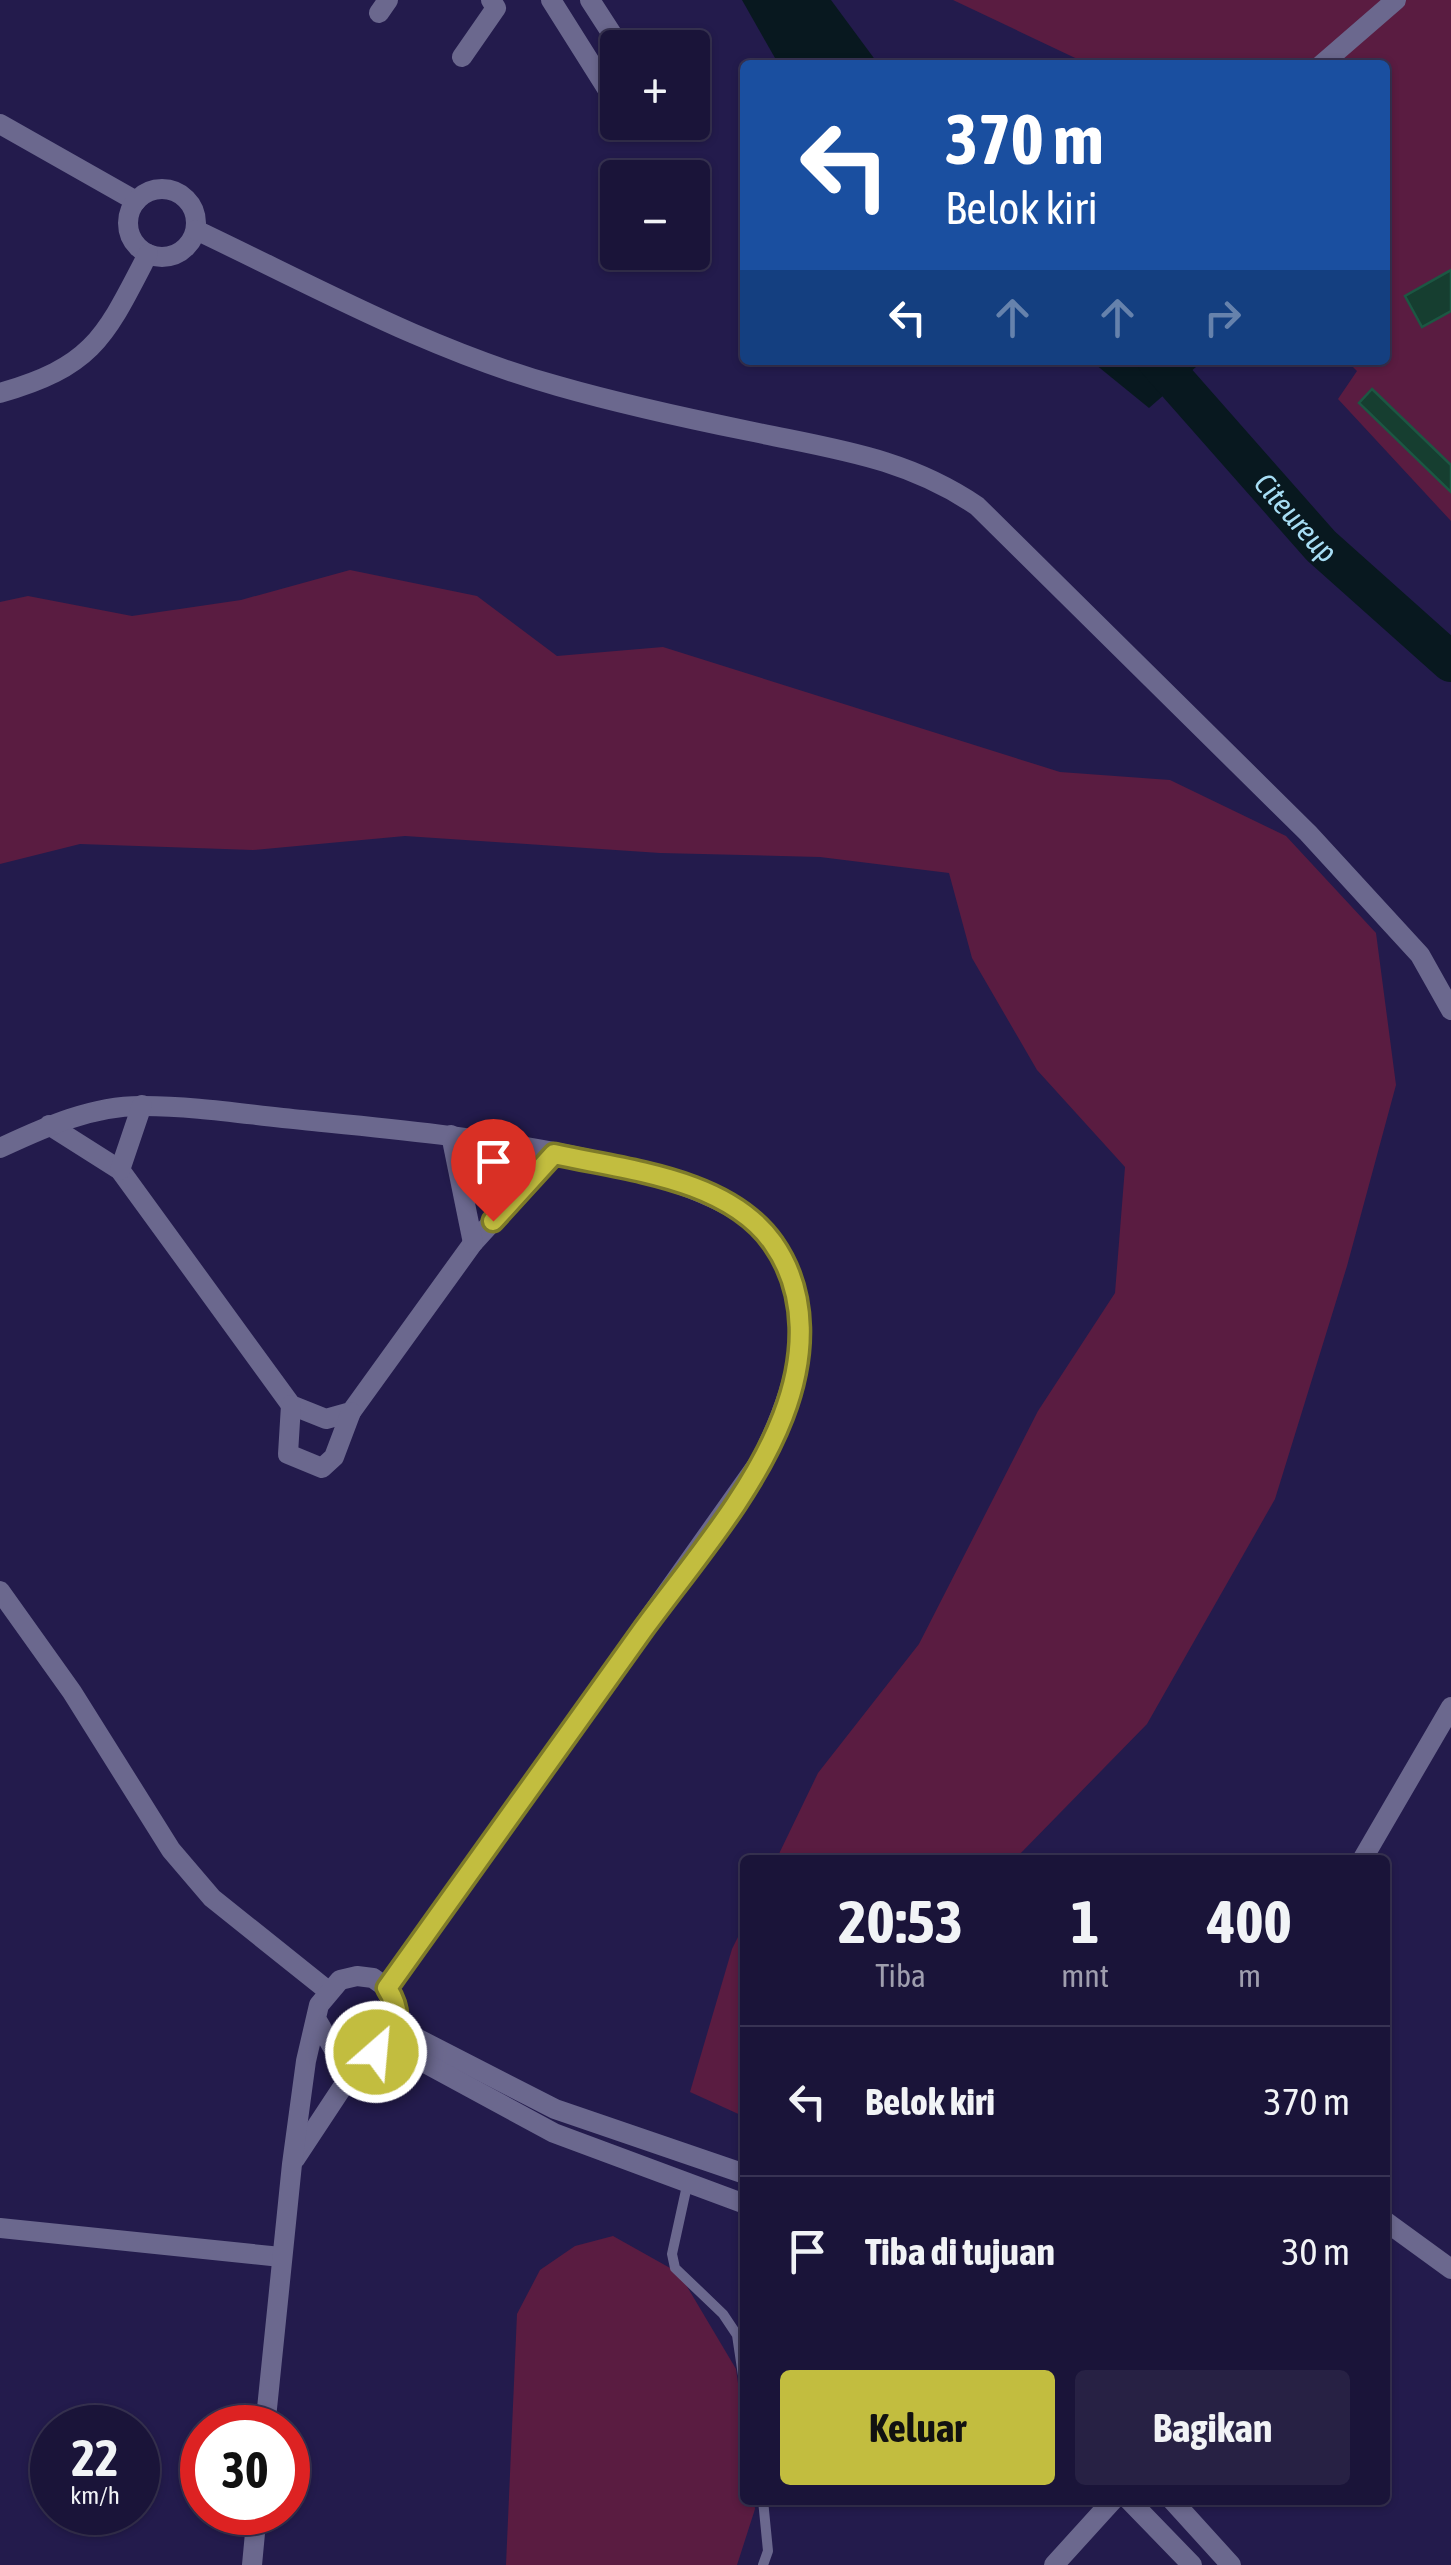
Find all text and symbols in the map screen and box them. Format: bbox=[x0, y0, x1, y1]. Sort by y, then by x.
map controls bbox=[600, 30, 710, 270]
button: + bbox=[600, 30, 710, 140]
text: 370 m bbox=[945, 99, 1104, 179]
icon: left bbox=[780, 100, 910, 230]
button: − bbox=[600, 160, 710, 270]
text: Belok kiri bbox=[945, 182, 1098, 234]
icon: left bbox=[880, 290, 935, 345]
icon: ahead bbox=[985, 290, 1040, 345]
icon: ahead bbox=[1090, 290, 1145, 345]
icon: right bbox=[1195, 290, 1250, 345]
water label: Citeureup bbox=[1248, 466, 1344, 569]
pin bbox=[451, 1119, 536, 1222]
icon: arrive bbox=[466, 1134, 521, 1189]
text: 20:53 bbox=[838, 1887, 963, 1956]
text: 1 bbox=[1071, 1887, 1099, 1956]
text: 400 bbox=[1207, 1887, 1292, 1956]
text: Tiba bbox=[875, 1957, 926, 1994]
text: mnt bbox=[1061, 1957, 1109, 1994]
text: m bbox=[1238, 1957, 1261, 1994]
position arrow bbox=[324, 2000, 428, 2104]
icon: left bbox=[780, 2074, 835, 2129]
text: Belok kiri bbox=[865, 2080, 995, 2123]
text: 370 m bbox=[1264, 2080, 1350, 2123]
icon: arrive bbox=[780, 2224, 835, 2279]
text: Tiba di tujuan bbox=[865, 2230, 1055, 2273]
text: 30 m bbox=[1282, 2230, 1350, 2273]
button: Keluar bbox=[780, 2370, 1055, 2485]
button: Bagikan bbox=[1075, 2370, 1350, 2485]
speed limit sign: 30 bbox=[180, 2405, 310, 2535]
text: 22 bbox=[71, 2429, 118, 2487]
text: km/h bbox=[70, 2481, 120, 2509]

